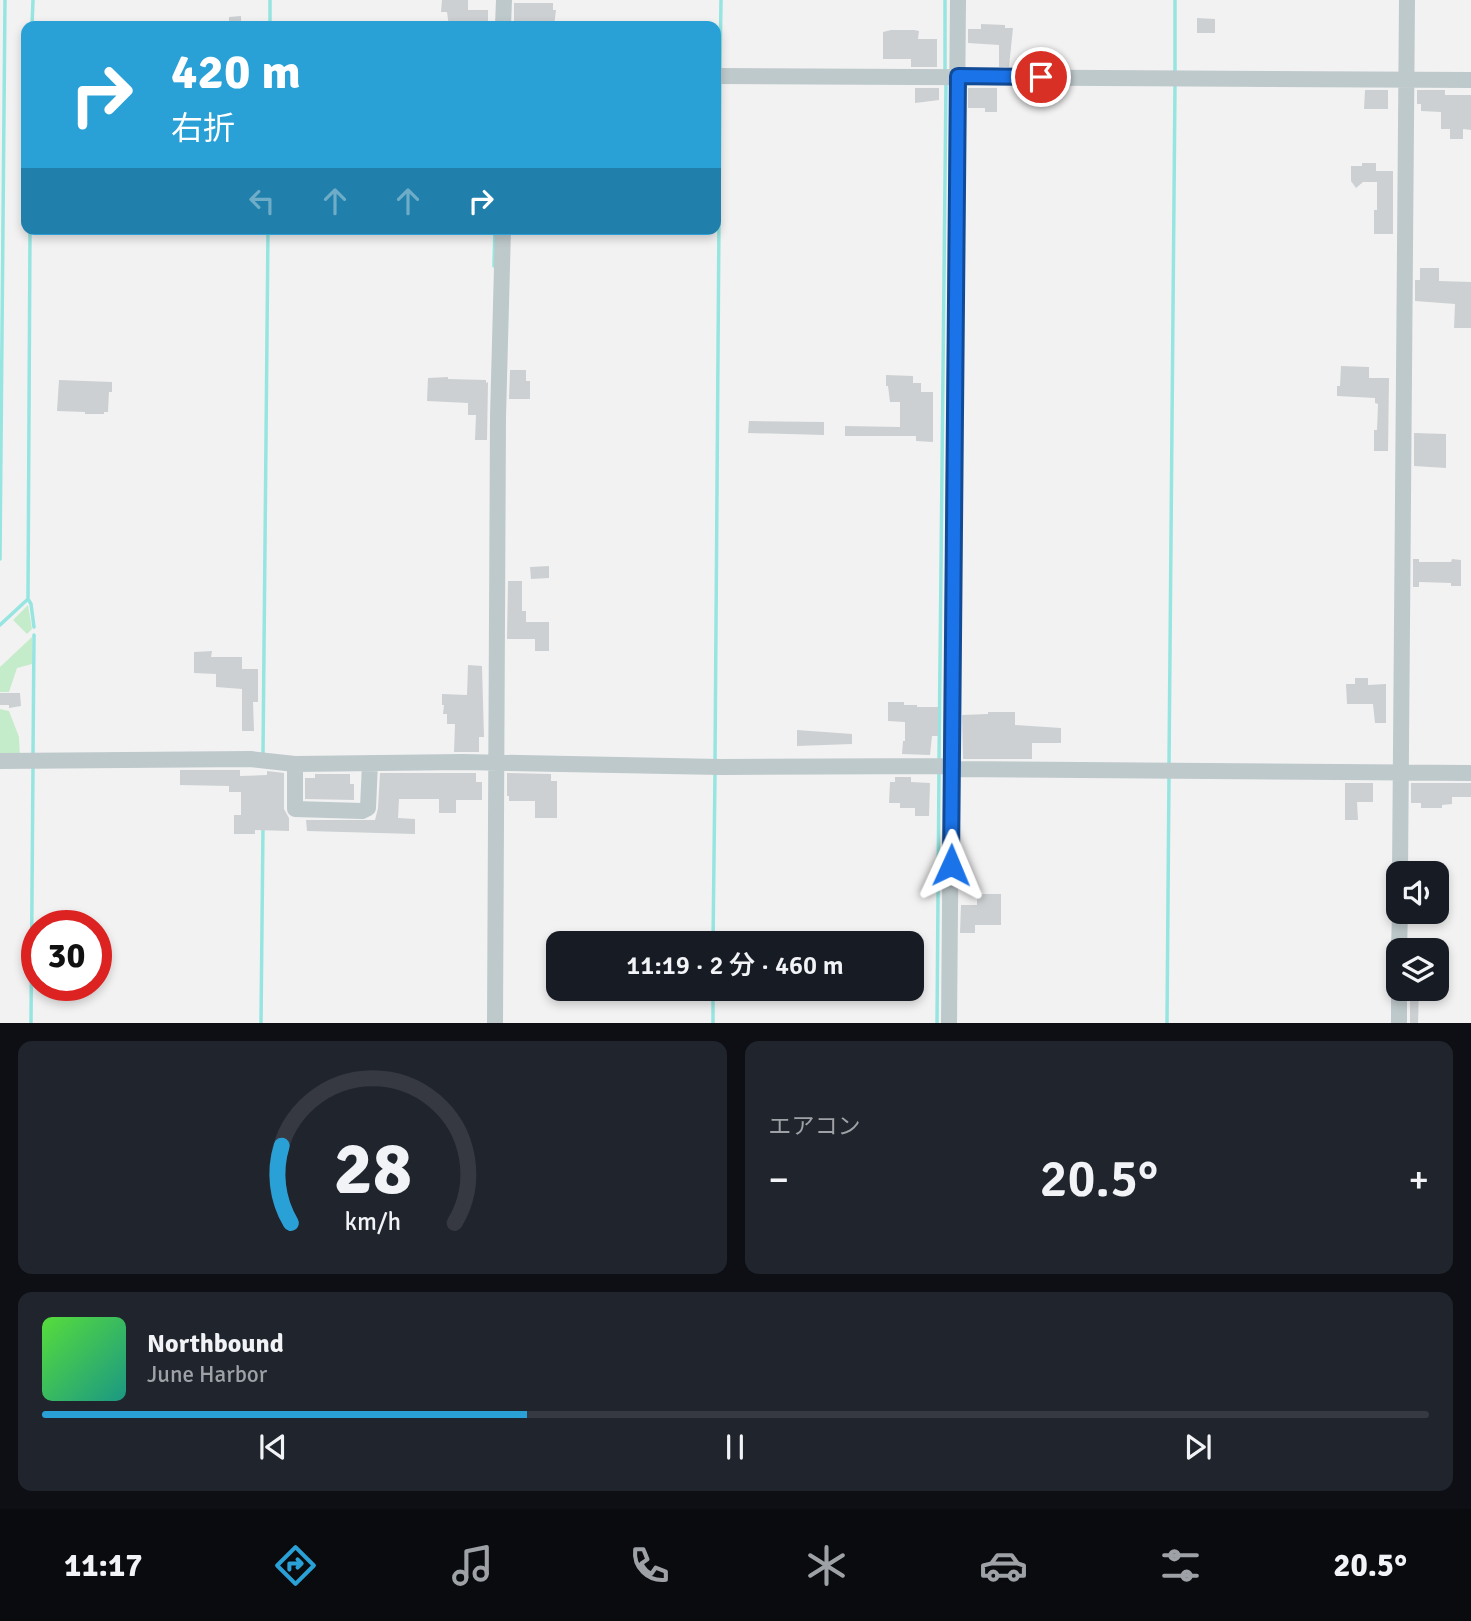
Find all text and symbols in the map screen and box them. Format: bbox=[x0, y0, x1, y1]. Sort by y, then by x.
text: 420 m bbox=[171, 42, 301, 102]
pin bbox=[1011, 47, 1071, 107]
icon: right bbox=[56, 49, 147, 140]
icon: arrive bbox=[1022, 58, 1060, 96]
text: 右折 bbox=[171, 109, 235, 148]
icon: left bbox=[243, 182, 281, 220]
icon: ahead bbox=[316, 182, 354, 220]
icon: ahead bbox=[389, 182, 427, 220]
icon: right bbox=[462, 182, 500, 220]
position arrow bbox=[914, 828, 988, 902]
map controls bbox=[1386, 861, 1449, 1001]
button: sound bbox=[1386, 861, 1449, 924]
speed limit sign: 30 bbox=[21, 910, 112, 1001]
button: layers bbox=[1386, 938, 1449, 1001]
text: 11:19 · 2 分 · 460 m bbox=[626, 950, 844, 982]
text: エアコン bbox=[769, 1112, 861, 1141]
text: 28 bbox=[333, 1126, 412, 1215]
text: 20.5° bbox=[1039, 1147, 1158, 1211]
text: − bbox=[769, 1156, 789, 1203]
text: + bbox=[1408, 1156, 1429, 1203]
text: km/h bbox=[344, 1206, 401, 1237]
text: Northbound bbox=[147, 1328, 284, 1360]
text: June Harbor bbox=[147, 1360, 267, 1389]
icon: previous bbox=[254, 1428, 292, 1466]
icon: pause bbox=[716, 1428, 754, 1466]
icon: next bbox=[1179, 1428, 1217, 1466]
icon: directions bbox=[271, 1541, 320, 1590]
icon: music bbox=[448, 1541, 497, 1590]
icon: phone bbox=[625, 1541, 674, 1590]
icon: climate bbox=[802, 1541, 851, 1590]
icon: car bbox=[979, 1541, 1028, 1590]
icon: filters bbox=[1156, 1541, 1205, 1590]
text: 11:17 bbox=[64, 1546, 143, 1585]
text: 20.5° bbox=[1333, 1546, 1407, 1585]

